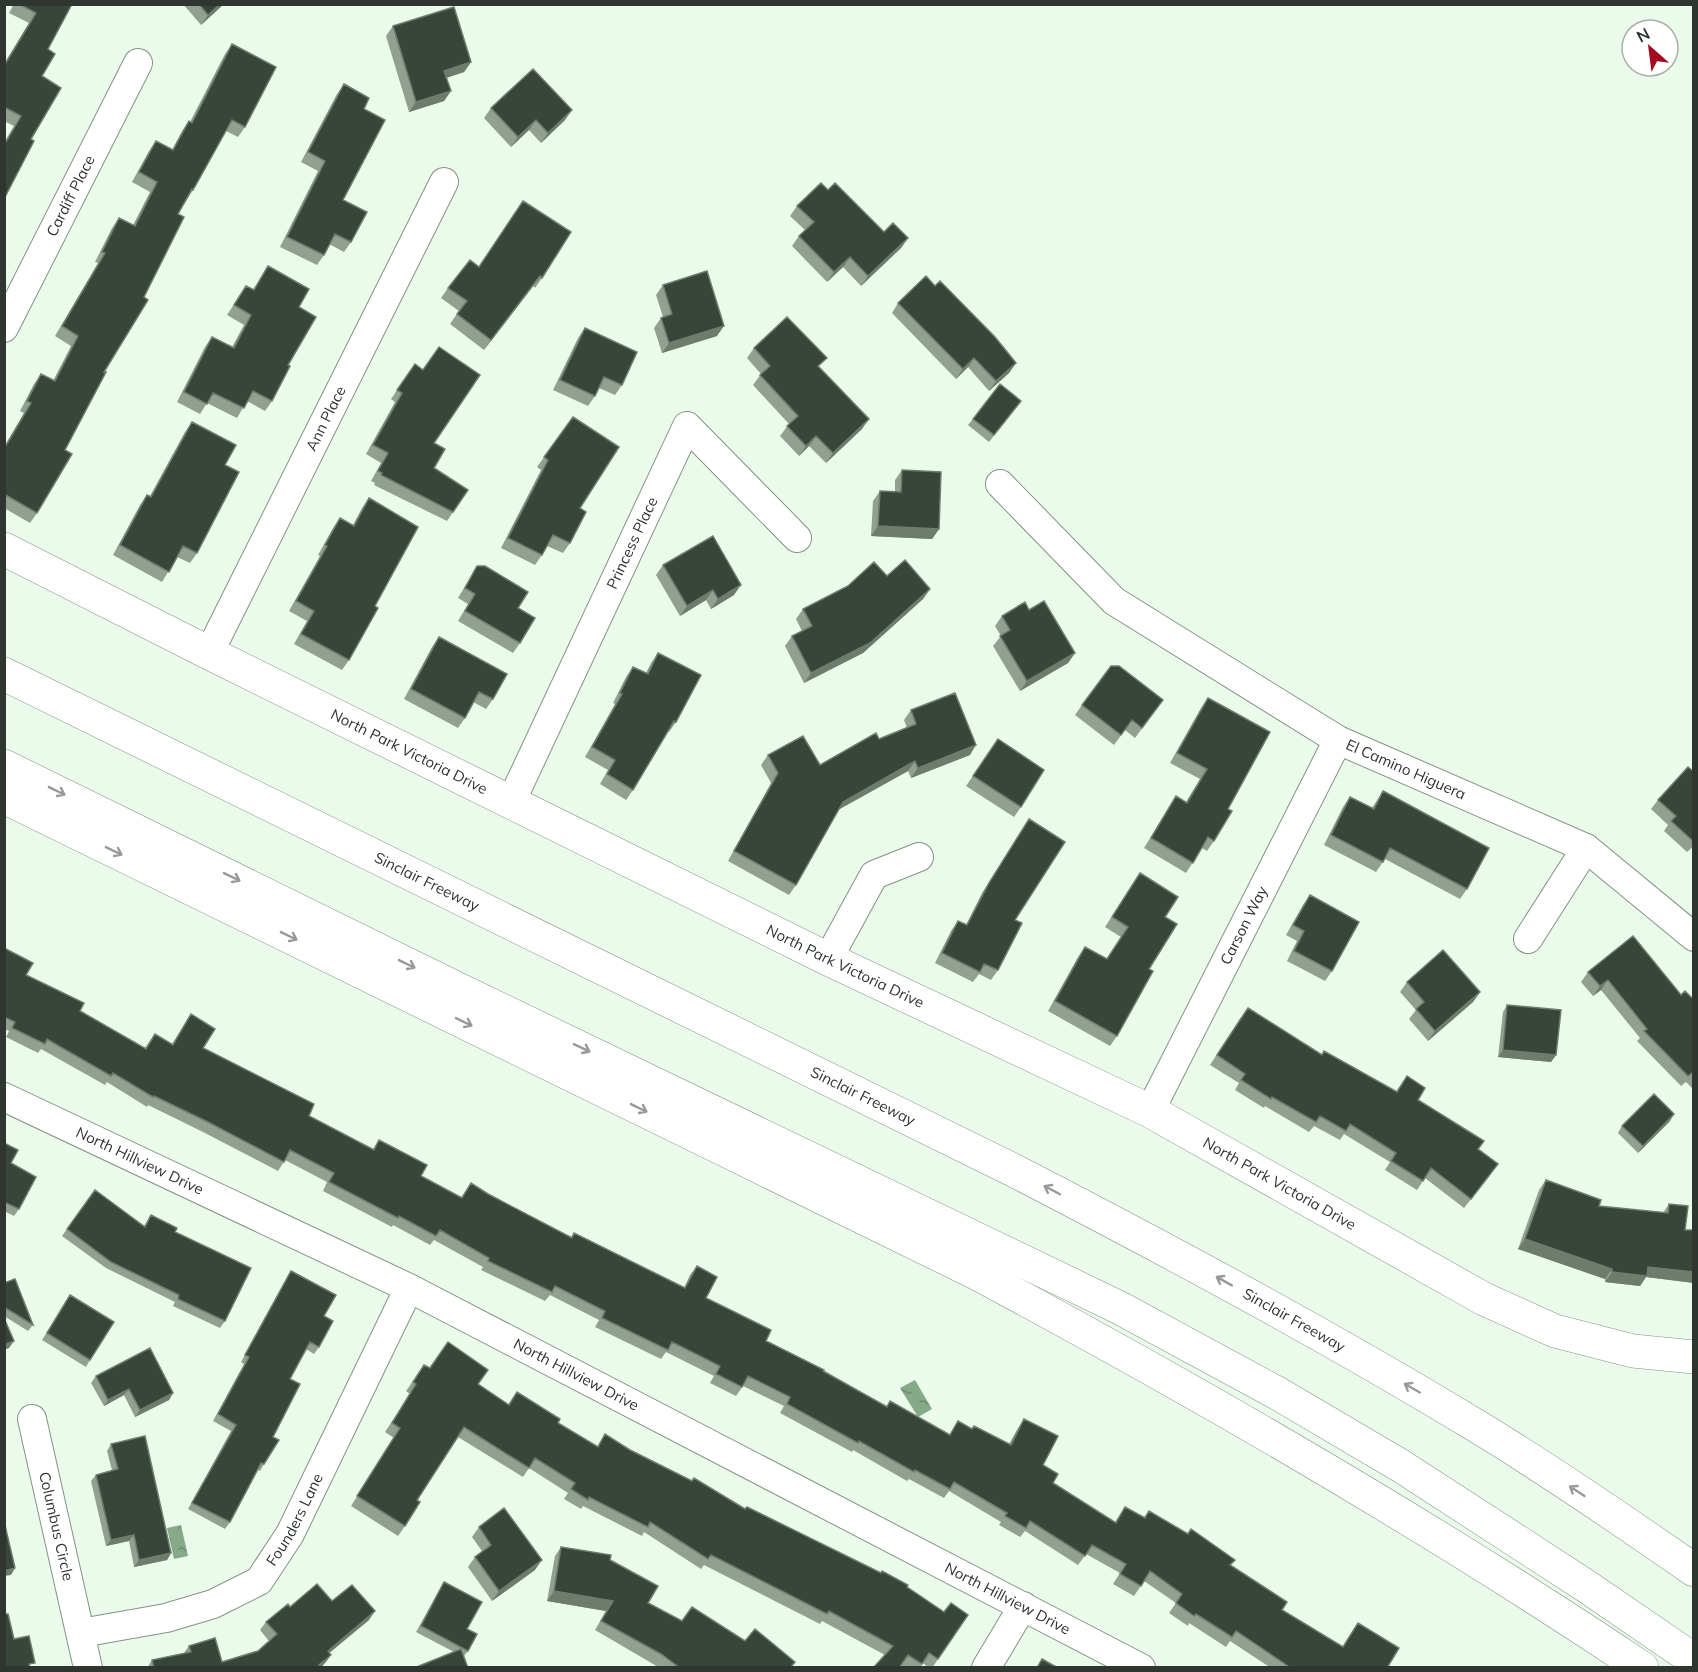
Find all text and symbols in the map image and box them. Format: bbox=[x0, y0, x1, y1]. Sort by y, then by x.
north arrow bbox=[1620, 18, 1680, 78]
text: N bbox=[1633, 23, 1653, 46]
street label: Cardiff Place bbox=[42, 152, 99, 240]
street label: Ann Place bbox=[301, 383, 350, 454]
street label: Princess Place bbox=[602, 494, 661, 592]
street label: North Park Victoria Drive bbox=[328, 705, 491, 798]
street label: El Camino Higuera bbox=[1343, 735, 1469, 804]
one-way arrow bbox=[48, 786, 66, 798]
one-way arrow bbox=[104, 845, 122, 857]
street label: Sinclair Freeway bbox=[371, 848, 482, 915]
one-way arrow bbox=[223, 872, 241, 884]
street label: Carson Way bbox=[1216, 883, 1271, 968]
street label: North Park Victoria Drive bbox=[763, 920, 927, 1012]
one-way arrow bbox=[279, 931, 297, 943]
one-way arrow bbox=[397, 958, 415, 970]
one-way arrow bbox=[455, 1017, 473, 1029]
one-way arrow bbox=[573, 1043, 591, 1055]
street label: Sinclair Freeway bbox=[808, 1062, 919, 1130]
one-way arrow bbox=[630, 1103, 648, 1114]
street label: North Hillview Drive bbox=[73, 1122, 207, 1199]
street label: North Park Victoria Drive bbox=[1200, 1133, 1360, 1234]
one-way arrow bbox=[1044, 1184, 1061, 1196]
one-way arrow bbox=[1216, 1275, 1233, 1287]
street label: Sinclair Freeway bbox=[1240, 1284, 1349, 1356]
street label: North Hillview Drive bbox=[510, 1334, 642, 1415]
one-way arrow bbox=[1404, 1382, 1421, 1394]
street label: Columbus Circle bbox=[35, 1470, 78, 1583]
street label: Founders Lane bbox=[262, 1470, 327, 1569]
one-way arrow bbox=[1569, 1485, 1586, 1497]
street label: North Hillview Drive bbox=[942, 1558, 1074, 1639]

